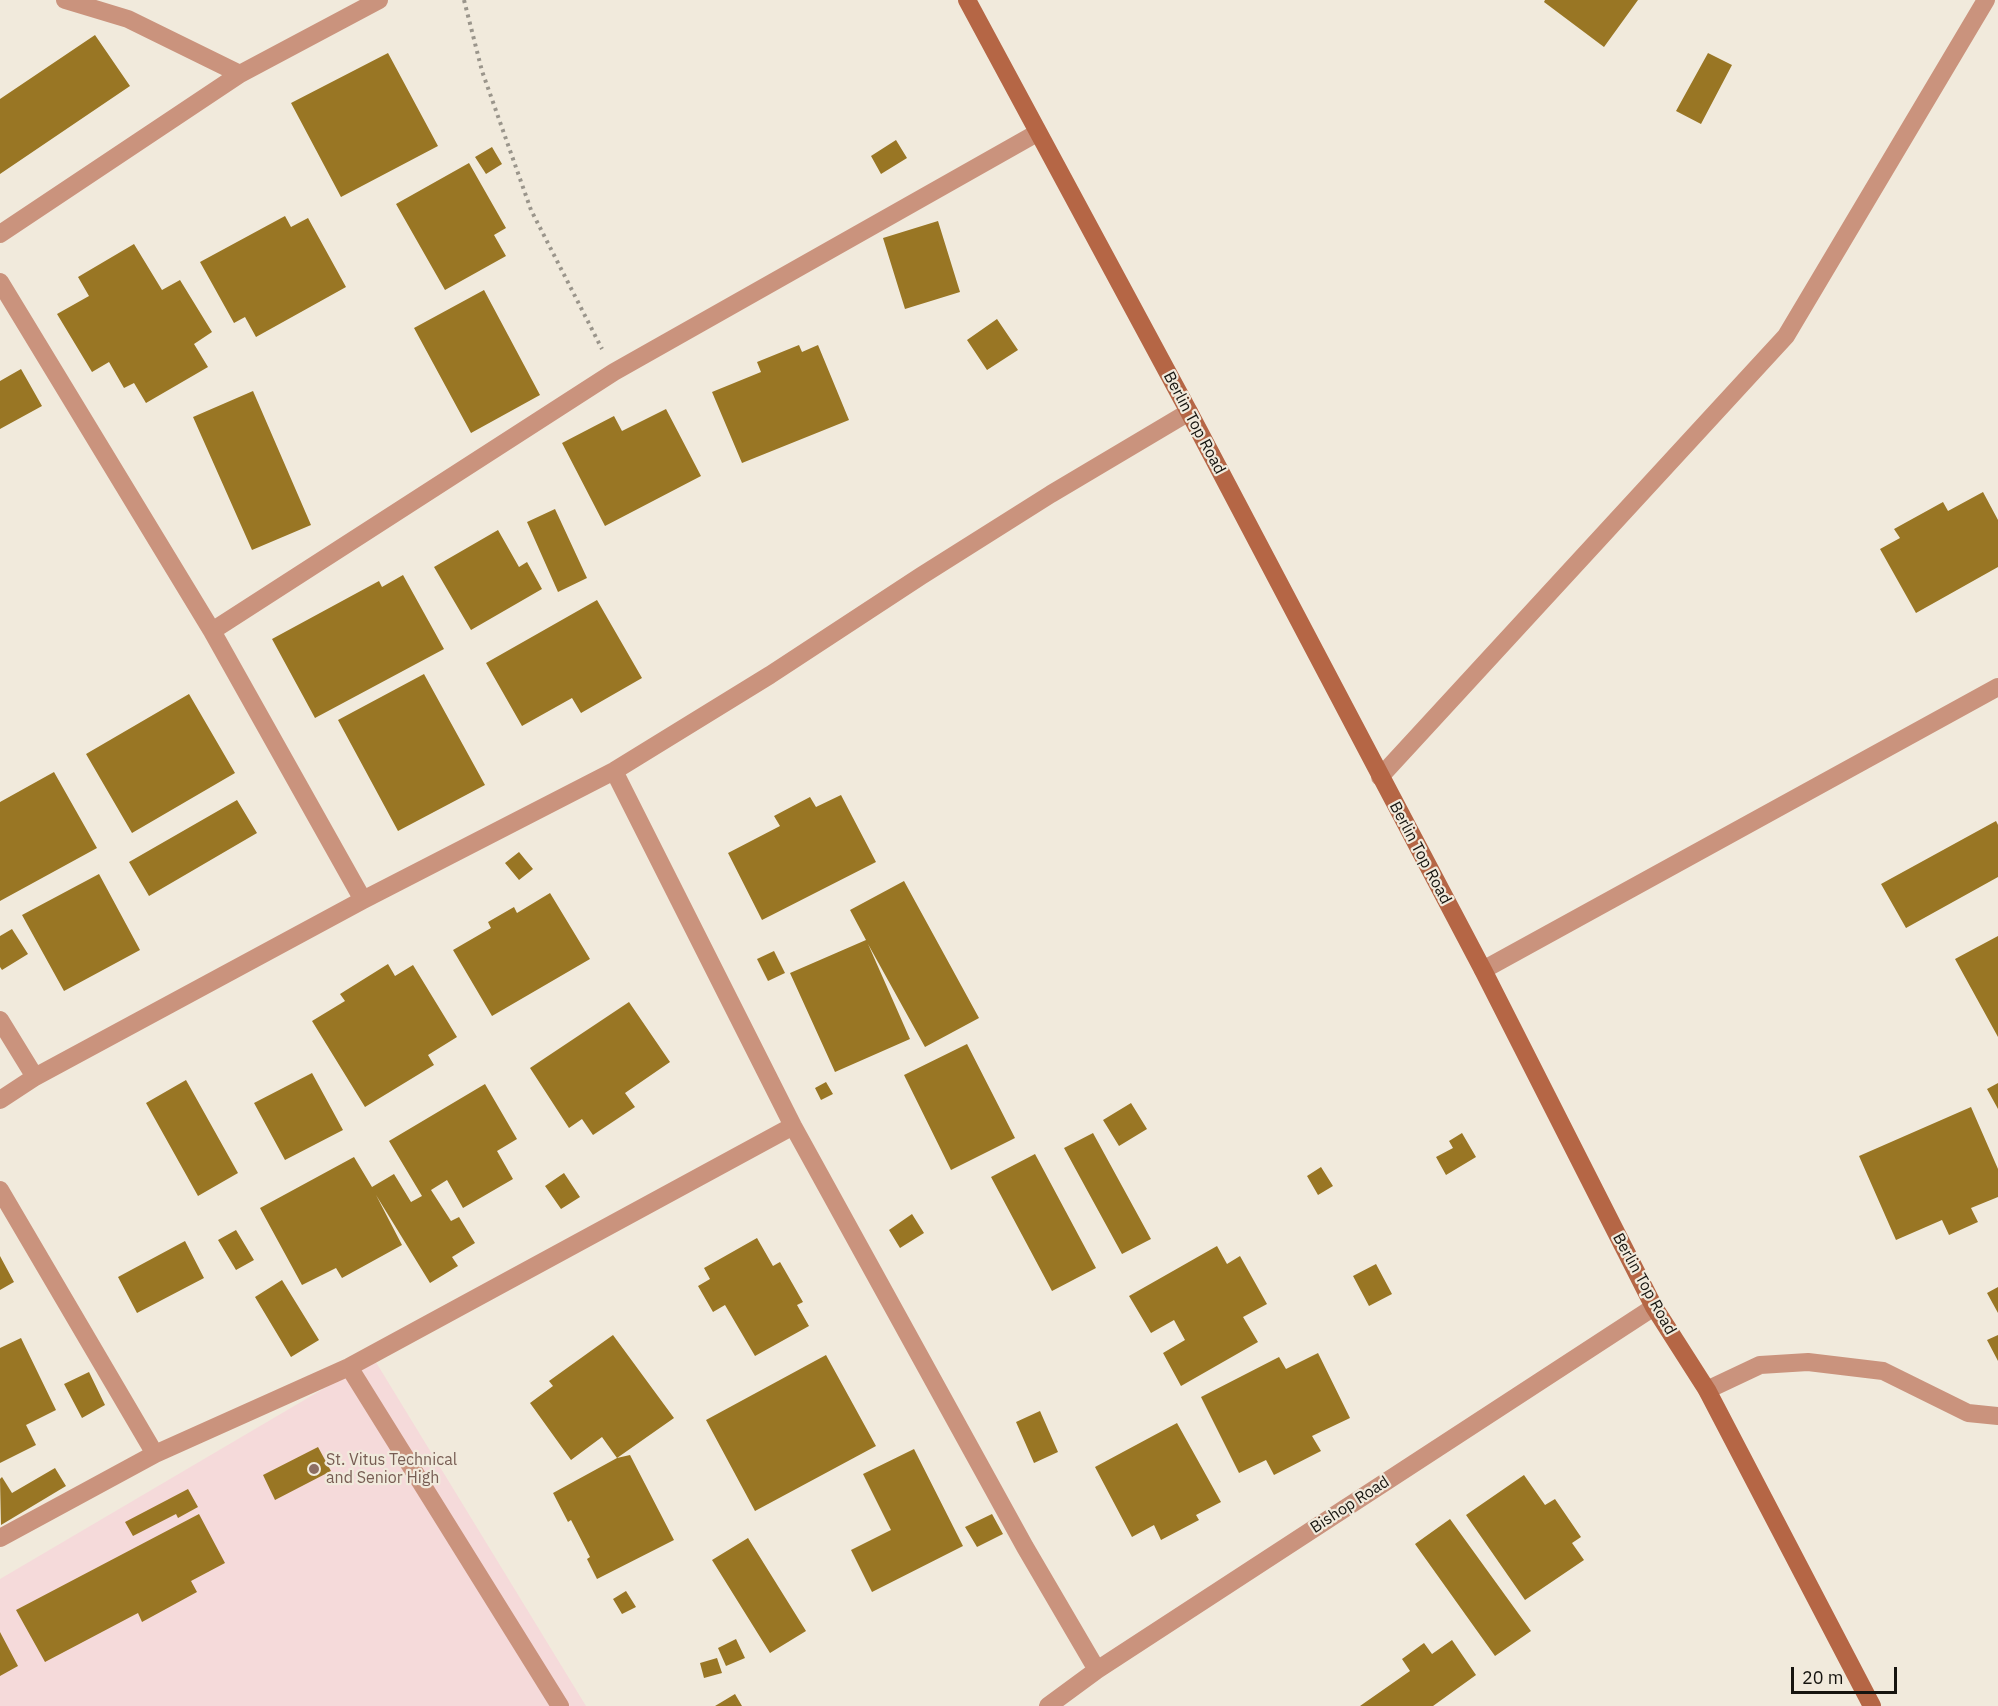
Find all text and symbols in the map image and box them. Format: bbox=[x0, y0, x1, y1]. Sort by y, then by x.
street label: Berlin Top Road bbox=[1159, 369, 1229, 477]
street label: Berlin Top Road bbox=[1385, 799, 1455, 907]
street label: Berlin Top Road bbox=[1608, 1230, 1680, 1338]
place label: St. Vitus Technical and Senior High bbox=[326, 1450, 457, 1488]
marker: St. Vitus Technical and Senior High bbox=[307, 1462, 321, 1476]
street label: Bishop Road bbox=[1307, 1472, 1393, 1538]
scale bar bbox=[1794, 1655, 1900, 1693]
text: 20 m bbox=[1802, 1666, 1844, 1689]

